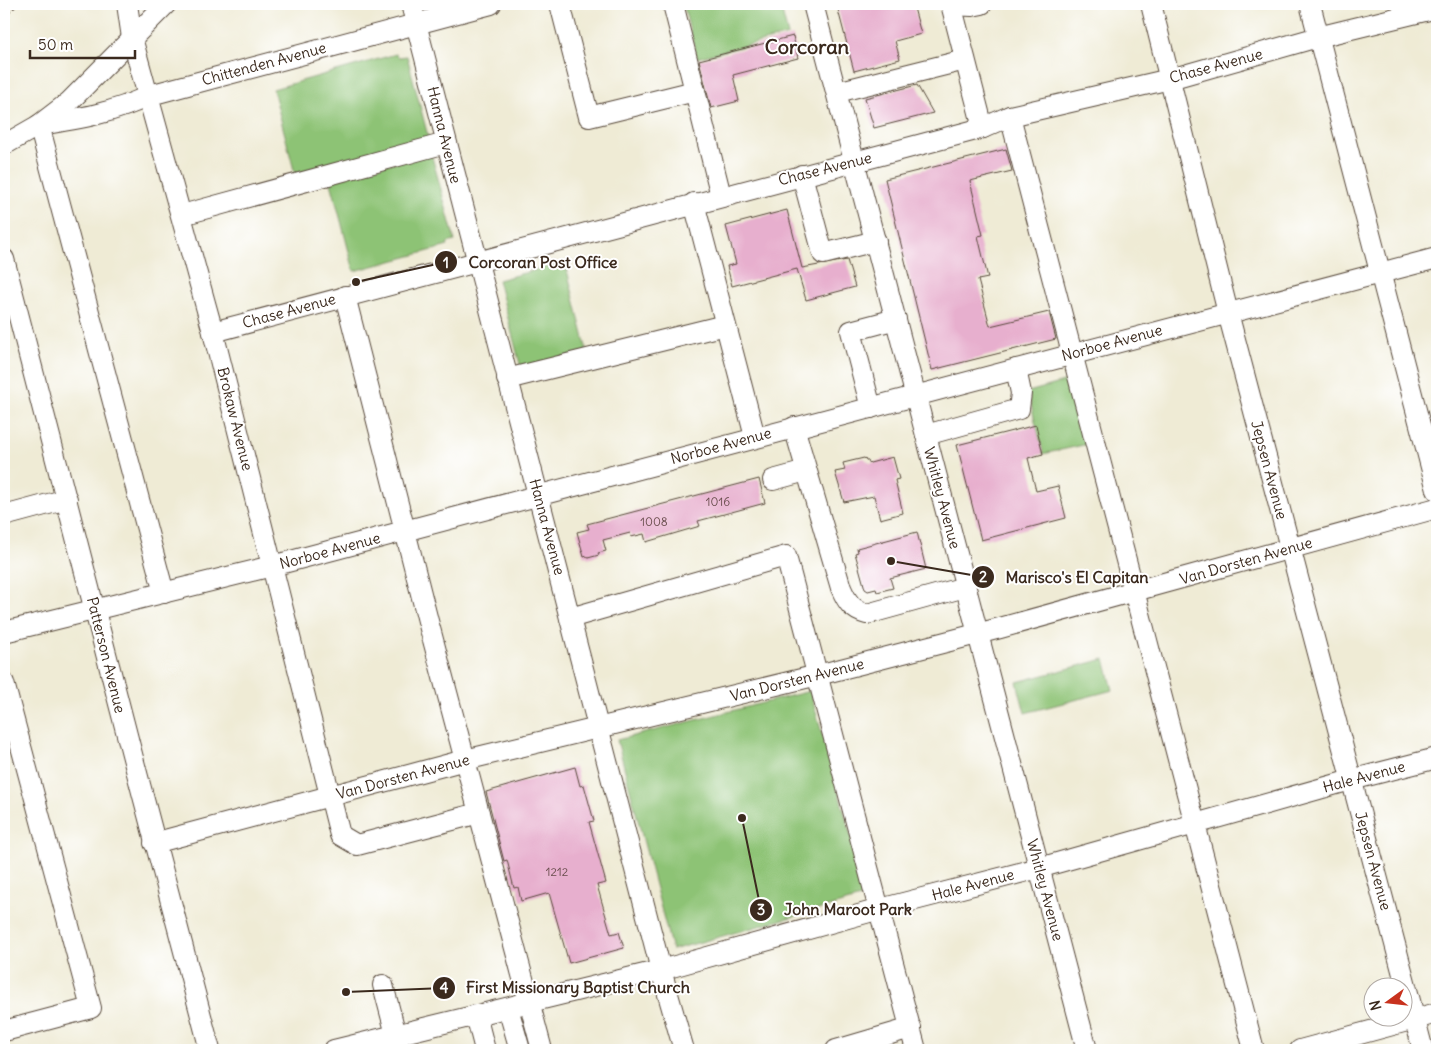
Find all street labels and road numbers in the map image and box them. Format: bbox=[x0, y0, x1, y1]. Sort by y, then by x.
street label: Chittenden Avenue bbox=[200, 38, 328, 89]
street label: Chase Avenue bbox=[1167, 44, 1265, 87]
street label: Hanna Avenue bbox=[423, 84, 466, 185]
street label: Chase Avenue bbox=[776, 148, 874, 189]
street label: Chase Avenue bbox=[240, 289, 338, 332]
street label: Norboe Avenue bbox=[1059, 320, 1164, 365]
street label: Brokaw Avenue bbox=[213, 365, 258, 473]
street label: Jepsen Avenue bbox=[1247, 418, 1292, 521]
street label: Norboe Avenue bbox=[668, 423, 773, 468]
street label: Whitley Avenue bbox=[920, 445, 965, 551]
street label: Hanna Avenue bbox=[525, 477, 569, 577]
street label: Norboe Avenue bbox=[277, 528, 382, 573]
street label: Van Dorsten Avenue bbox=[1177, 532, 1314, 589]
street label: Patterson Avenue bbox=[83, 595, 130, 715]
street label: Van Dorsten Avenue bbox=[728, 654, 866, 705]
street label: Van Dorsten Avenue bbox=[334, 750, 472, 803]
street label: Hale Avenue bbox=[1321, 756, 1407, 797]
street label: Jepsen Avenue bbox=[1351, 809, 1396, 912]
street label: Whitley Avenue bbox=[1023, 837, 1068, 943]
street label: Hale Avenue bbox=[930, 864, 1016, 905]

